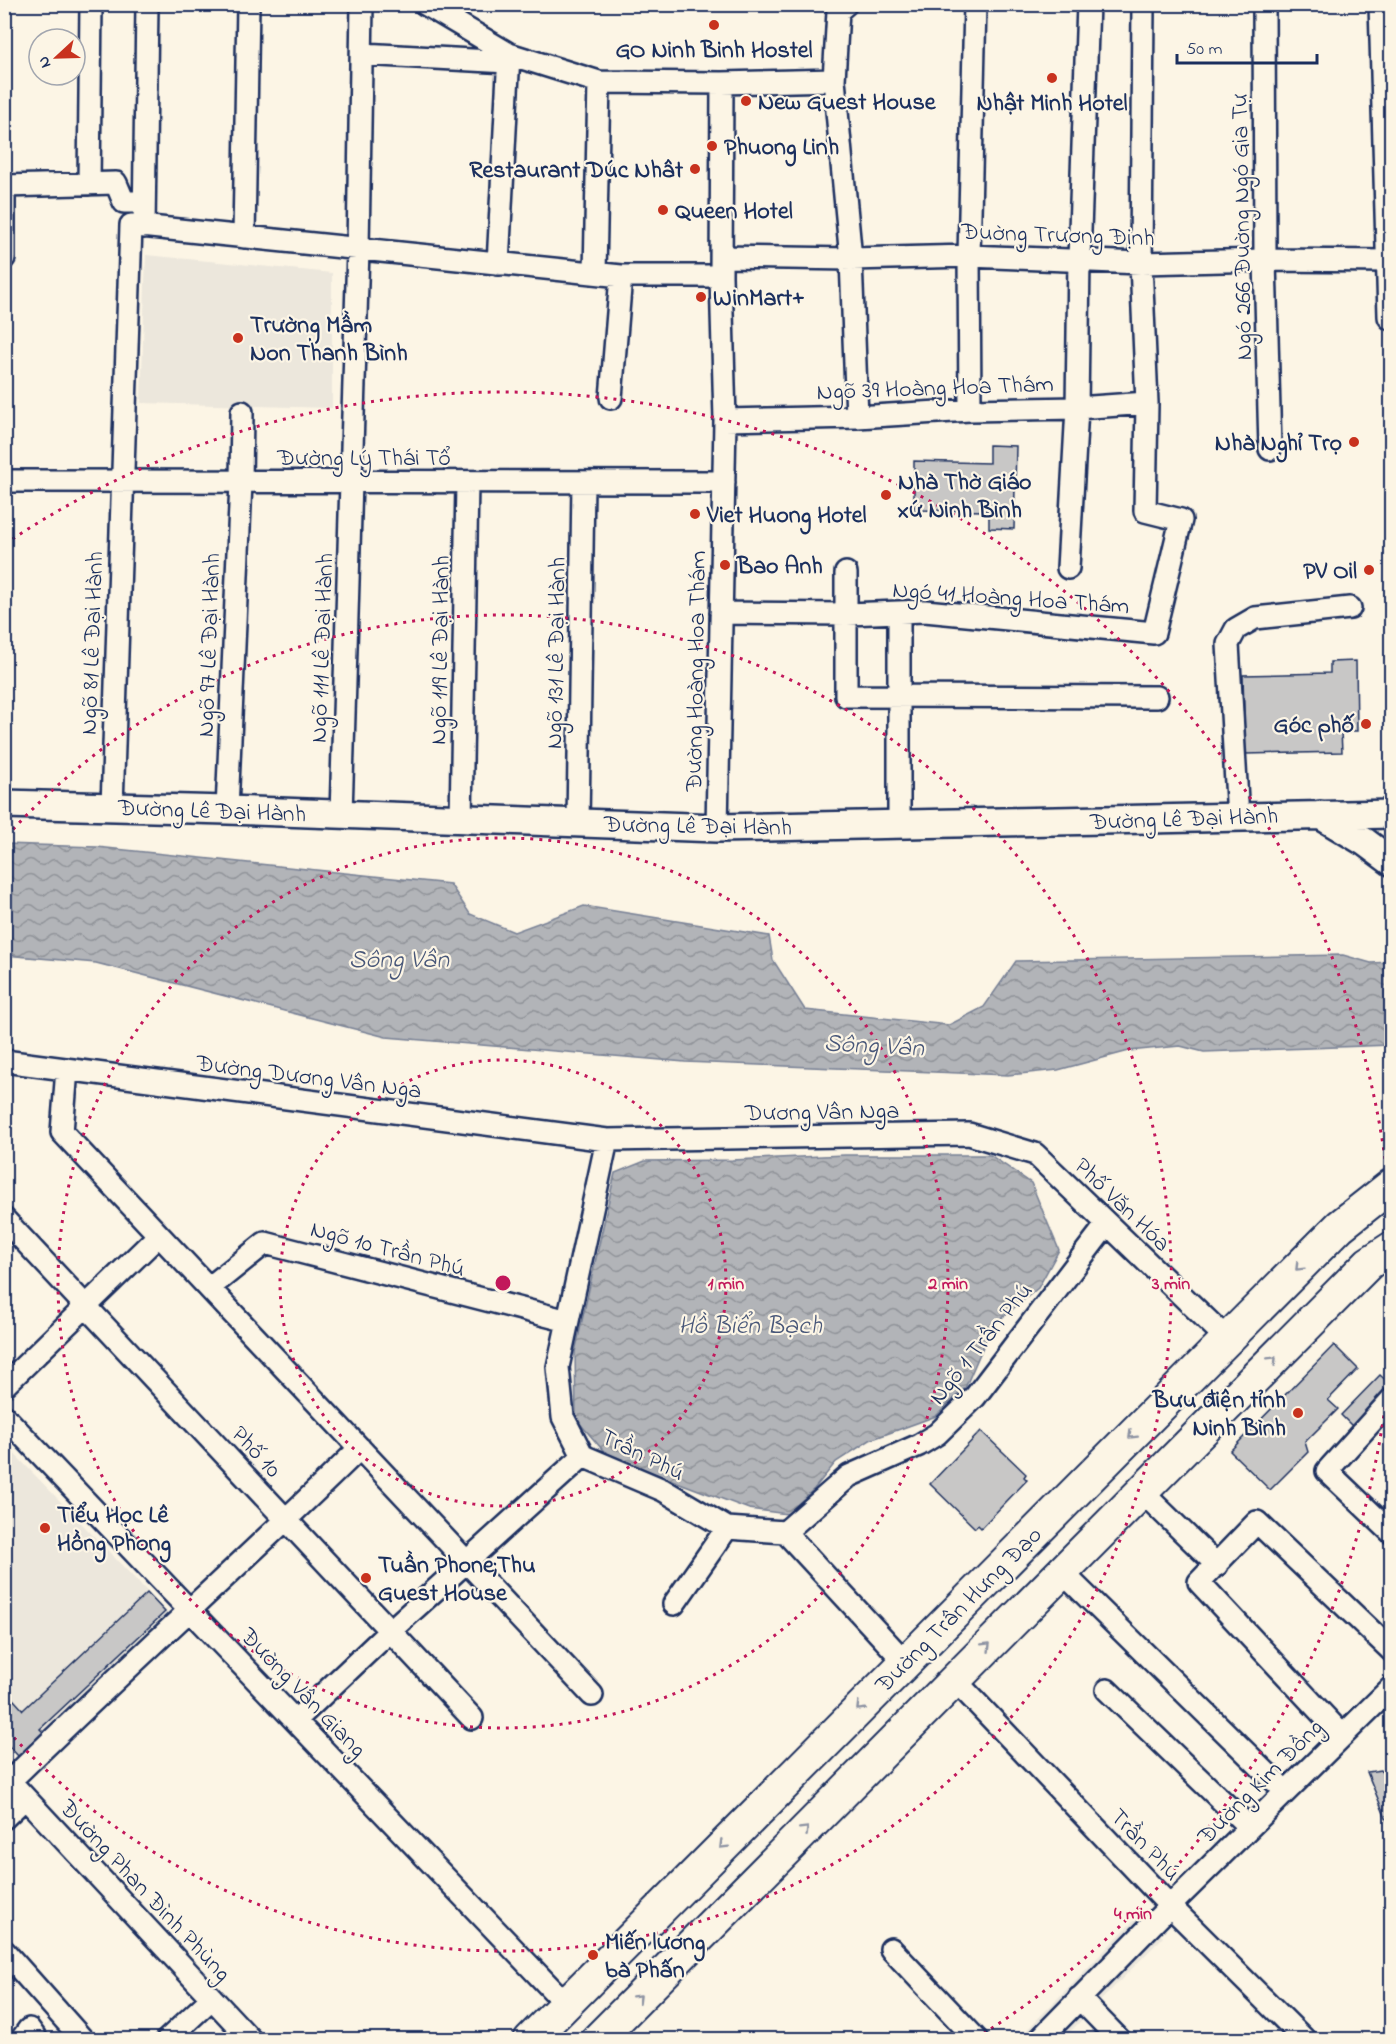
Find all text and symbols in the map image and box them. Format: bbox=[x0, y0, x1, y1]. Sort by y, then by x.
marker: GO Ninh Binh Hostel bbox=[707, 18, 721, 32]
north arrow bbox=[27, 27, 87, 87]
scale bar bbox=[1177, 27, 1316, 65]
place label: GO Ninh Binh Hostel bbox=[615, 34, 813, 69]
text: 50 m bbox=[1186, 37, 1223, 63]
text: N bbox=[32, 52, 58, 71]
marker: Nhật Minh Hotel bbox=[1045, 71, 1059, 85]
place label: New Guest House bbox=[758, 86, 937, 121]
place label: Nhật Minh Hotel bbox=[976, 87, 1128, 122]
street label: Ngó 266 Đuờng Ngó Gia Tự bbox=[1224, 93, 1263, 361]
marker: New Guest House bbox=[739, 94, 753, 108]
place label: Phuong Linh bbox=[724, 131, 839, 167]
marker: Phuong Linh bbox=[705, 139, 719, 153]
place label: Restaurant Dúc Nhât bbox=[469, 154, 684, 189]
marker: Restaurant Dúc Nhât bbox=[688, 162, 702, 176]
place label: Queen Hotel bbox=[675, 195, 793, 230]
marker: Queen Hotel bbox=[656, 203, 670, 217]
street label: Đuờng Trương Định bbox=[960, 216, 1155, 257]
place label: WinMart+ bbox=[713, 282, 805, 317]
marker: WinMart+ bbox=[694, 290, 708, 304]
place label: Trường Mầm Non Thanh Bình bbox=[250, 309, 408, 372]
marker: Trường Mầm Non Thanh Bình bbox=[231, 331, 245, 345]
street label: Ngõ 39 Hoàng Hoa Thám bbox=[816, 368, 1054, 411]
place label: Nhà Nghỉ Trọ bbox=[1215, 427, 1342, 463]
marker: Nhà Nghỉ Trọ bbox=[1347, 435, 1361, 449]
street label: Đường Lý Thái Tổ bbox=[276, 442, 451, 478]
place label: Nhà Thờ Giáo xứ Ninh Bình bbox=[897, 466, 1031, 529]
marker: Nhà Thờ Giáo xứ Ninh Bình bbox=[879, 488, 893, 502]
place label: Viet Huong Hotel bbox=[706, 499, 867, 535]
marker: Viet Huong Hotel bbox=[688, 507, 702, 521]
street label: Đường Hoàng Hoa Thám bbox=[678, 550, 717, 793]
place label: Bao Anh bbox=[736, 550, 823, 585]
street label: Ngõ 81 Lê Đại Hành bbox=[73, 551, 114, 736]
street label: Ngõ 97 Lê Đại Hành bbox=[190, 552, 231, 738]
street label: Ngõ 111 Lê Đại Hành bbox=[303, 552, 344, 744]
street label: Ngõ 119 Lê Đại Hành bbox=[422, 555, 461, 745]
place label: PV Oil bbox=[1303, 555, 1357, 590]
street label: Ngõ 131 Lê Đại Hành bbox=[538, 556, 577, 750]
marker: Bao Anh bbox=[718, 558, 732, 572]
marker: PV Oil bbox=[1362, 563, 1376, 577]
street label: Ngó 41 Hoàng Hoa Thám bbox=[891, 574, 1131, 625]
place label: Góc phố bbox=[1274, 709, 1355, 744]
marker: Góc phố bbox=[1359, 717, 1373, 731]
street label: Đường Lê Đại Hành bbox=[116, 792, 307, 833]
street label: Đường Lê Đại Hành bbox=[1088, 800, 1279, 841]
street label: Đường Lê Đại Hành bbox=[603, 808, 792, 847]
water label: Sông Vân bbox=[349, 942, 450, 980]
water label: Sông Vân bbox=[823, 1025, 926, 1069]
street label: Đường Dương Vân Nga bbox=[193, 1047, 423, 1110]
street label: Dương Vân Nga bbox=[744, 1095, 900, 1132]
street label: Phố Văn Hóa bbox=[1065, 1150, 1178, 1261]
street label: Ngõ 10 Trần Phú bbox=[306, 1213, 469, 1288]
one-way arrow bbox=[1295, 1260, 1305, 1271]
text: 1 min bbox=[708, 1272, 744, 1298]
text: 2 min bbox=[927, 1272, 968, 1298]
text: 3 min bbox=[1151, 1272, 1190, 1298]
centre of rings bbox=[493, 1273, 513, 1293]
street label: Ngõ 1 Trần Phú bbox=[922, 1276, 1042, 1413]
water label: Hồ Biển Bạch bbox=[678, 1308, 823, 1346]
one-way arrow bbox=[1265, 1356, 1276, 1367]
place label: Bưu điện tỉnh Ninh Bình bbox=[1152, 1384, 1286, 1447]
marker: Bưu điện tỉnh Ninh Bình bbox=[1291, 1406, 1305, 1420]
street label: Phố 10 bbox=[222, 1419, 289, 1487]
street label: Trần Phú bbox=[594, 1421, 690, 1492]
one-way arrow bbox=[1128, 1427, 1139, 1438]
place label: Tiểu Học Lê Hồng Phong bbox=[57, 1499, 171, 1563]
street label: Đường Trân Hưng Đạo bbox=[868, 1519, 1051, 1703]
marker: Tiểu Học Lê Hồng Phong bbox=[38, 1521, 52, 1535]
place label: Tuần Phone;Thu Guest House bbox=[378, 1549, 536, 1612]
marker: Tuần Phone;Thu Guest House bbox=[359, 1571, 373, 1585]
street label: Đường Vân Giang bbox=[230, 1620, 374, 1767]
one-way arrow bbox=[979, 1643, 990, 1654]
one-way arrow bbox=[857, 1699, 868, 1710]
street label: Đường Kim Đồng bbox=[1190, 1712, 1333, 1854]
street label: Đường Phan Đình Phùng bbox=[49, 1792, 238, 1991]
street label: Trần Phú bbox=[1101, 1801, 1188, 1890]
one-way arrow bbox=[797, 1826, 808, 1837]
one-way arrow bbox=[720, 1838, 731, 1849]
text: 4 min bbox=[1114, 1902, 1152, 1928]
place label: Miến lương bà Phấn bbox=[605, 1926, 705, 1989]
marker: Miến lương bà Phấn bbox=[586, 1948, 600, 1962]
one-way arrow bbox=[631, 1994, 642, 2004]

